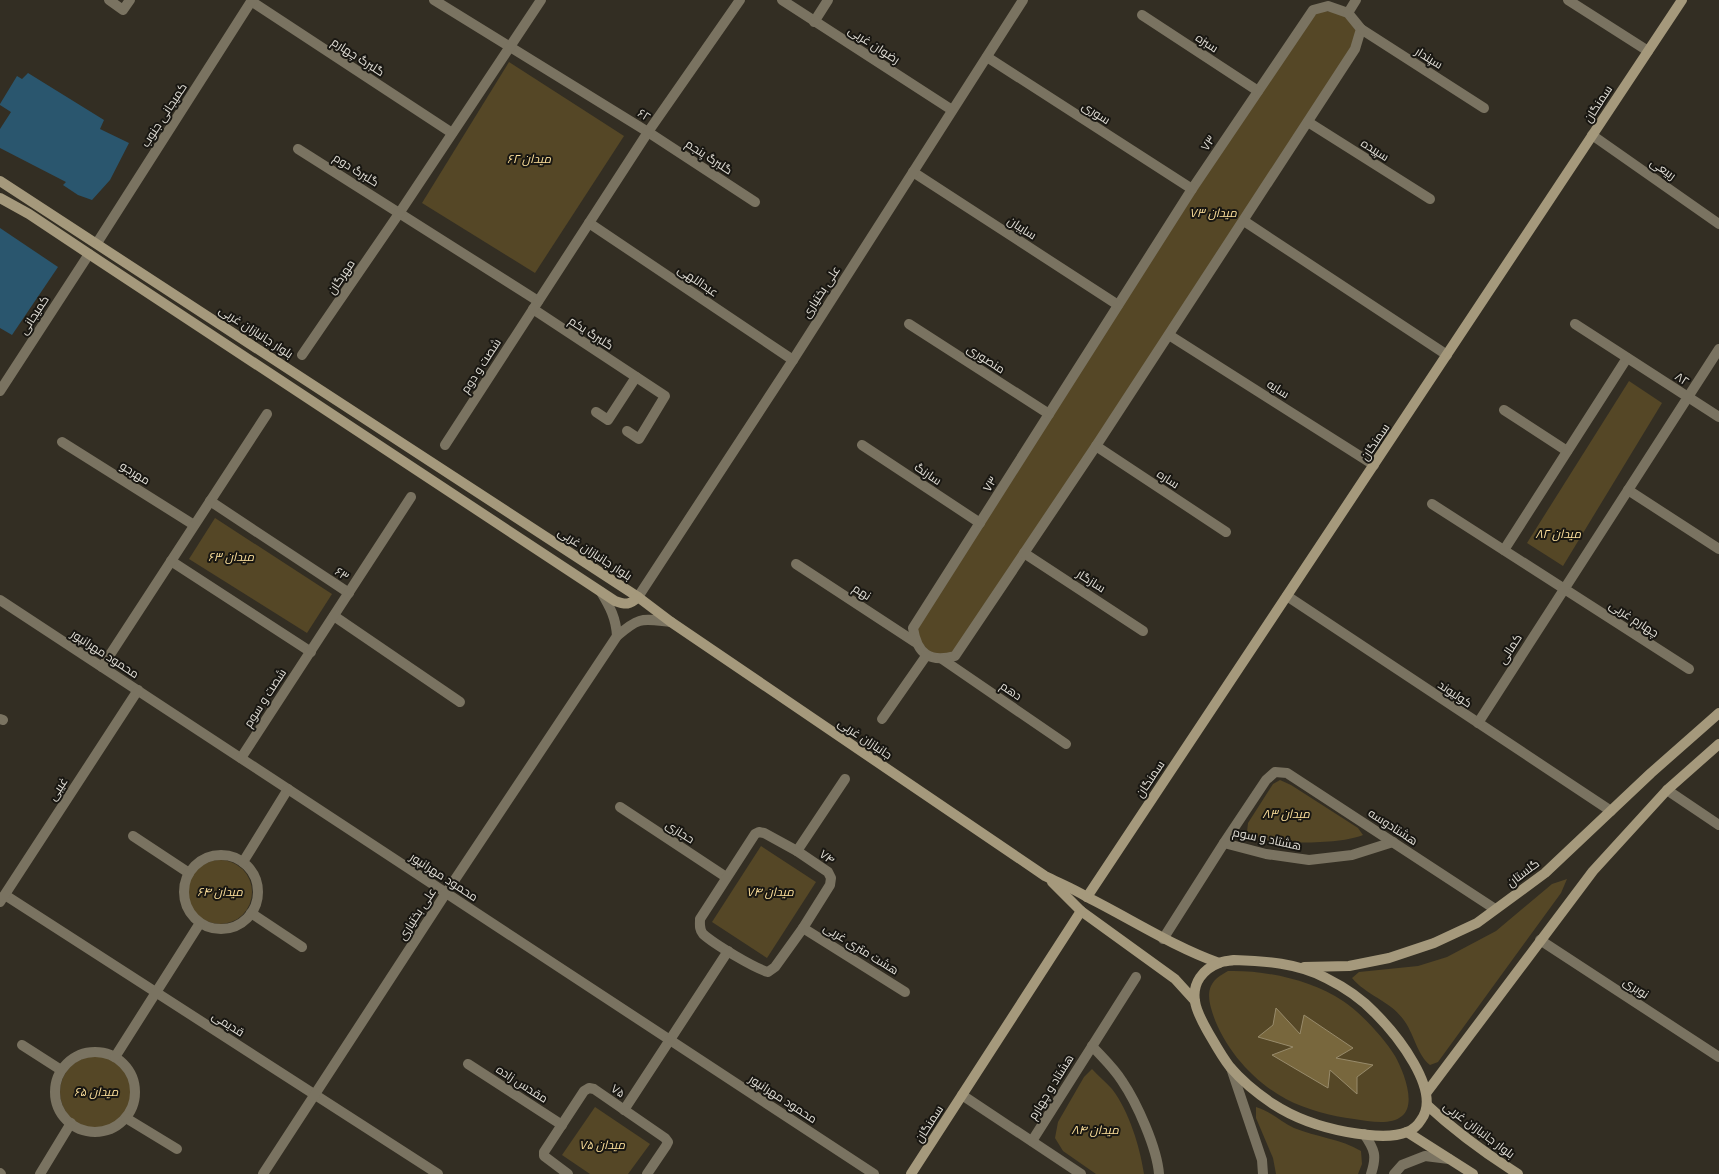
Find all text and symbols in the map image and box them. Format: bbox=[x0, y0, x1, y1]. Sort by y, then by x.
street label: رضوان غربی bbox=[846, 23, 902, 67]
street label: سبزه bbox=[1193, 31, 1221, 55]
street label: گلبرگ چهارم bbox=[328, 35, 387, 81]
street label: سپندار bbox=[1411, 44, 1445, 73]
street label: کمیجانی جنوب bbox=[138, 80, 190, 150]
street label: سمنگان bbox=[1581, 83, 1615, 125]
street label: سوری bbox=[1079, 99, 1113, 127]
street label: ۶۲ bbox=[635, 106, 653, 124]
street label: ۷۳ bbox=[1198, 133, 1218, 153]
street label: سپیده bbox=[1358, 136, 1392, 165]
street label: گلبرگ پنجم bbox=[682, 137, 735, 179]
street label: گلبرگ دوم bbox=[330, 150, 381, 190]
park label: میدان ۶۲ bbox=[507, 152, 551, 166]
street label: ربیعی bbox=[1647, 155, 1679, 183]
park label: میدان ۷۳ bbox=[1189, 206, 1237, 220]
street label: سایبان bbox=[1005, 213, 1039, 243]
street label: مهرگان bbox=[324, 257, 358, 297]
street label: عبداللهی bbox=[675, 262, 721, 300]
street label: علی بختیاری bbox=[799, 263, 843, 321]
street label: کمیجانی bbox=[16, 293, 52, 337]
street label: بلوار جانبازان غربی bbox=[216, 303, 296, 361]
street label: گلبرگ یکم bbox=[566, 313, 616, 353]
street label: شصت و دوم bbox=[458, 336, 505, 397]
street label: منصوری bbox=[964, 342, 1008, 376]
street label: ۸۲ bbox=[1672, 369, 1692, 389]
street label: سایه bbox=[1264, 377, 1292, 401]
street label: سمنگان bbox=[1358, 421, 1392, 463]
street label: مهرجو bbox=[117, 458, 153, 488]
street label: سارنگ bbox=[912, 460, 944, 488]
street label: ساره bbox=[1154, 467, 1182, 491]
street label: ۷۳ bbox=[980, 474, 1000, 494]
street label: بلوار جانبازان غربی bbox=[555, 525, 635, 583]
park label: میدان ۸۲ bbox=[1535, 527, 1581, 541]
park label: میدان ۶۳ bbox=[208, 550, 254, 564]
street label: ۶۳ bbox=[332, 564, 352, 584]
street label: سازگار bbox=[1073, 566, 1108, 595]
street label: نهم bbox=[850, 581, 874, 604]
street label: چهارم غربی bbox=[1605, 598, 1661, 642]
street label: محمود مهرانپور bbox=[67, 626, 142, 682]
street label: کمالی bbox=[1495, 631, 1525, 667]
street label: شصت و سوم bbox=[241, 666, 290, 730]
street label: کولیوند bbox=[1435, 678, 1475, 710]
street label: دهم bbox=[997, 679, 1025, 704]
street label: جانبازان غربی bbox=[835, 716, 895, 762]
street label: سمنگان bbox=[1133, 758, 1167, 800]
street label: غیبی bbox=[45, 775, 71, 803]
street label: هشتادوسه bbox=[1366, 806, 1420, 848]
park label: میدان ۸۳ bbox=[1262, 807, 1310, 821]
street label: حجازی bbox=[663, 818, 697, 846]
street label: هشتاد و سوم bbox=[1231, 825, 1303, 854]
street label: ۷۴ bbox=[817, 847, 837, 867]
street label: محمود مهرانپور bbox=[406, 849, 481, 905]
street label: گلستان bbox=[1504, 856, 1542, 890]
park label: میدان ۶۴ bbox=[197, 885, 243, 899]
street label: علی بختیاری bbox=[395, 885, 439, 943]
park label: میدان ۷۴ bbox=[746, 885, 794, 899]
street label: هشت متری غربی bbox=[821, 920, 901, 978]
street label: نوبری bbox=[1621, 975, 1651, 1001]
street label: قدیمی bbox=[209, 1008, 247, 1040]
street label: هشتاد و چهارم bbox=[1025, 1052, 1078, 1123]
street label: مقدس زاده bbox=[494, 1062, 550, 1106]
street label: محمود مهرانپور bbox=[745, 1071, 820, 1127]
street label: ۷۵ bbox=[608, 1081, 628, 1101]
park label: میدان ۶۵ bbox=[74, 1085, 118, 1099]
street label: بلوار جانبازان غربی bbox=[1441, 1099, 1517, 1161]
street label: سمنگان bbox=[912, 1103, 946, 1145]
park label: میدان ۸۴ bbox=[1071, 1123, 1119, 1137]
park label: میدان ۷۵ bbox=[579, 1138, 625, 1152]

